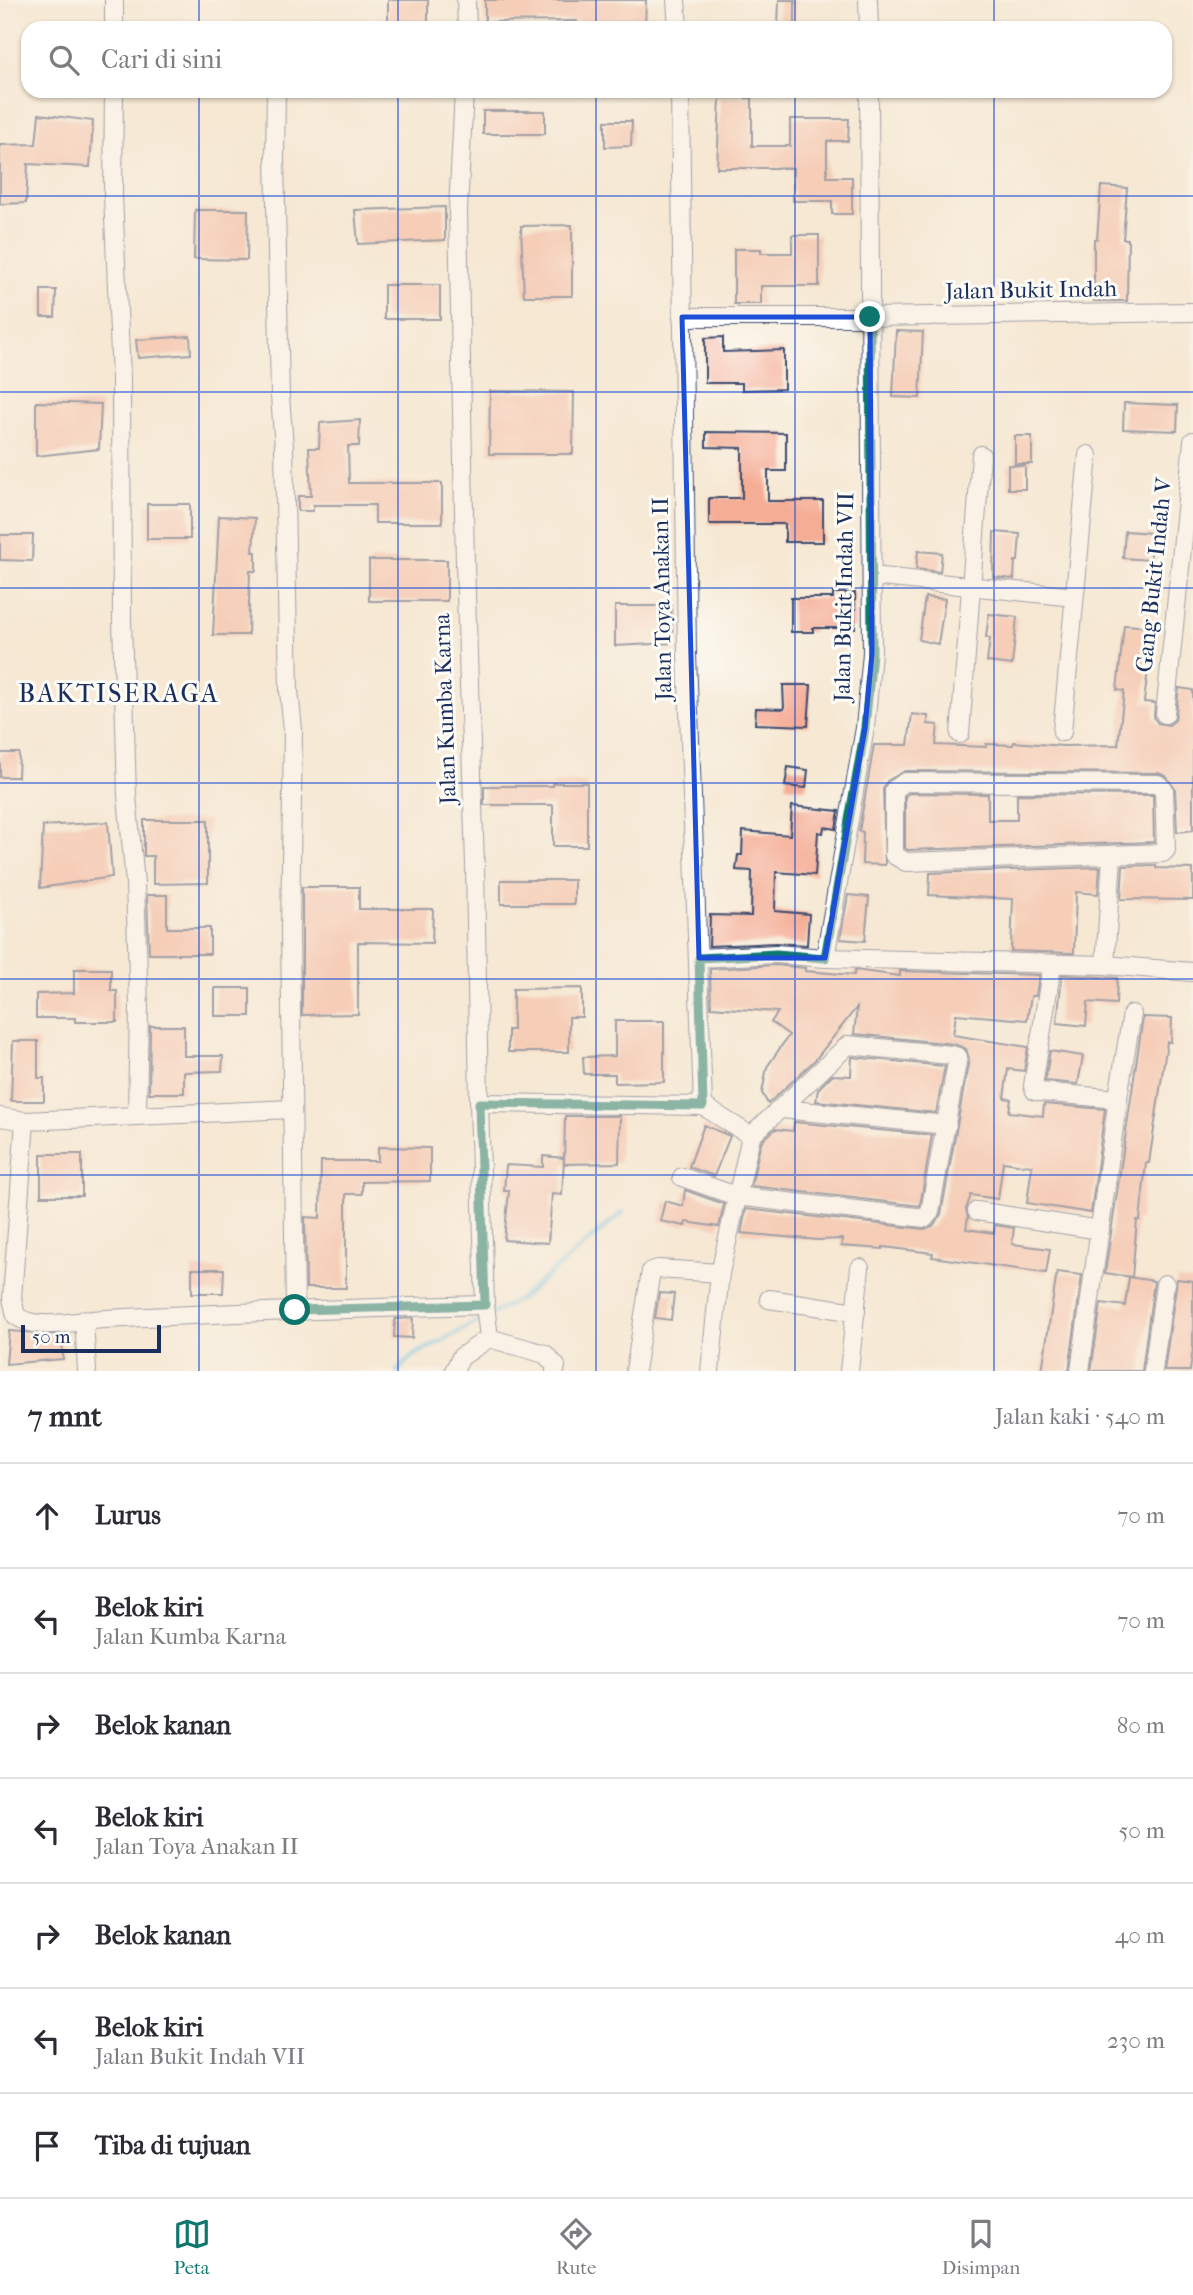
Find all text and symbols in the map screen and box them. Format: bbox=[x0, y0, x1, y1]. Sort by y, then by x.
search box bbox=[21, 21, 1172, 98]
icon: search bbox=[45, 41, 83, 79]
text: Cari di sini bbox=[101, 44, 222, 75]
street label: Jalan Bukit Indah bbox=[943, 275, 1117, 305]
route end bbox=[854, 301, 885, 332]
street label: Gang Bukit Indah V bbox=[1130, 475, 1178, 674]
street label: Jalan Bukit Indah VII bbox=[829, 492, 859, 704]
street label: Jalan Toya Anakan II bbox=[647, 497, 677, 703]
street label: Jalan Kumba Karna bbox=[428, 613, 462, 807]
district label: BAKTISERAGA bbox=[18, 678, 220, 709]
route start bbox=[279, 1294, 310, 1325]
scale bar bbox=[21, 1322, 161, 1354]
text: 50 m bbox=[32, 1326, 71, 1348]
text: 7 mnt bbox=[28, 1399, 102, 1434]
text: Jalan kaki · 540 m bbox=[995, 1403, 1165, 1430]
icon: ahead bbox=[28, 1497, 66, 1535]
text: Lurus bbox=[95, 1500, 161, 1531]
text: 70 m bbox=[1117, 1502, 1165, 1529]
text: Belok kiri bbox=[95, 1592, 203, 1623]
icon: left bbox=[28, 1602, 66, 1640]
text: 70 m bbox=[1117, 1607, 1165, 1634]
text: Jalan Kumba Karna bbox=[95, 1623, 286, 1650]
icon: right bbox=[28, 1707, 66, 1745]
text: Belok kanan bbox=[95, 1710, 231, 1741]
text: 80 m bbox=[1117, 1712, 1165, 1739]
text: Belok kiri bbox=[95, 1802, 203, 1833]
icon: left bbox=[28, 1812, 66, 1850]
text: 50 m bbox=[1118, 1817, 1165, 1844]
text: Jalan Toya Anakan II bbox=[95, 1833, 298, 1860]
icon: right bbox=[28, 1917, 66, 1955]
text: Belok kanan bbox=[95, 1920, 231, 1951]
text: 40 m bbox=[1115, 1922, 1165, 1949]
text: Belok kiri bbox=[95, 2012, 203, 2043]
icon: left bbox=[28, 2022, 66, 2060]
text: 230 m bbox=[1107, 2027, 1165, 2054]
text: Jalan Bukit Indah VII bbox=[95, 2043, 305, 2070]
icon: arrive bbox=[28, 2127, 66, 2165]
text: Tiba di tujuan bbox=[95, 2130, 251, 2161]
tab: Peta bbox=[173, 2215, 211, 2279]
tab: Rute bbox=[556, 2215, 596, 2279]
tab: Disimpan bbox=[942, 2215, 1020, 2279]

